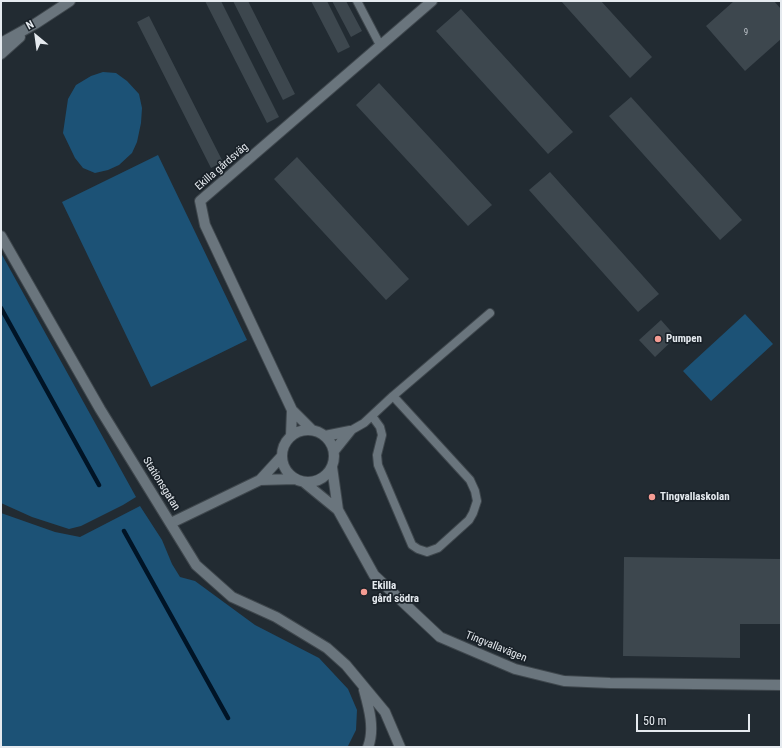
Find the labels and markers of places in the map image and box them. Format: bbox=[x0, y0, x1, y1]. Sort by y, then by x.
place label: Pumpen bbox=[666, 332, 702, 346]
marker: Pumpen bbox=[653, 334, 663, 344]
place label: Tingvallaskolan bbox=[660, 490, 730, 504]
marker: Tingvallaskolan bbox=[647, 492, 657, 502]
place label: Ekilla gård södra bbox=[372, 579, 419, 605]
marker: Ekilla gård södra bbox=[359, 587, 369, 597]

